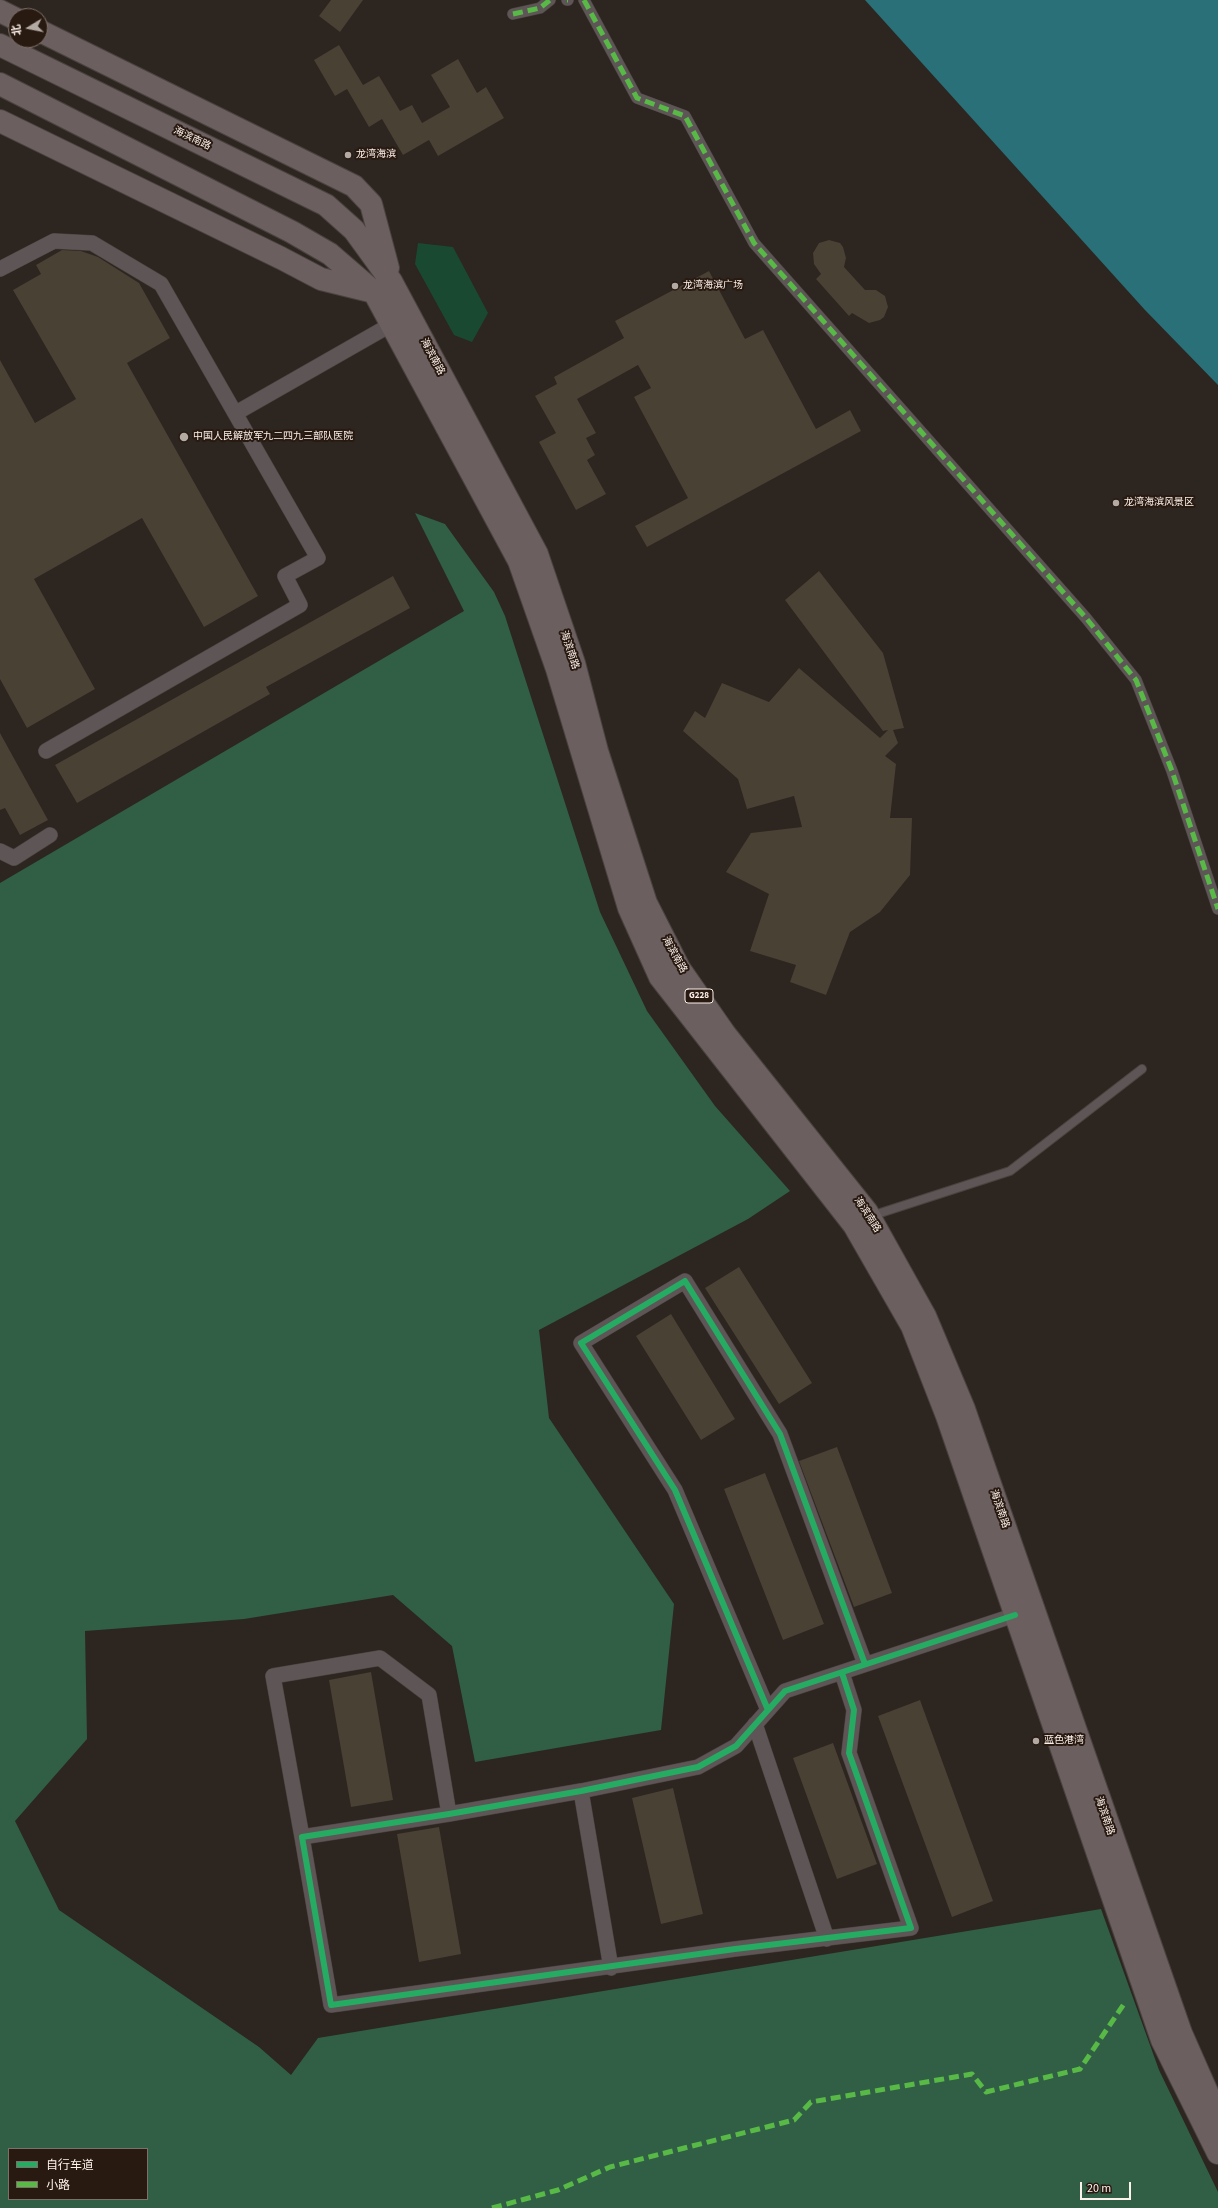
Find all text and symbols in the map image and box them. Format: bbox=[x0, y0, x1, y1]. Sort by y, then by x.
north arrow bbox=[8, 8, 48, 48]
text: 北 bbox=[8, 23, 25, 37]
street label: 海滨南路 bbox=[171, 125, 213, 153]
place label: 龙湾海滨 bbox=[356, 149, 396, 161]
marker: 龙湾海滨 bbox=[343, 150, 353, 160]
place label: 龙湾海滨广场 bbox=[683, 280, 743, 292]
marker: 龙湾海滨广场 bbox=[670, 281, 680, 291]
street label: 海滨南路 bbox=[417, 337, 447, 377]
marker: 中国人民解放军九二四九三部队医院 bbox=[178, 431, 190, 443]
place label: 中国人民解放军九二四九三部队医院 bbox=[193, 431, 353, 443]
place label: 龙湾海滨风景区 bbox=[1124, 497, 1194, 509]
marker: 龙湾海滨风景区 bbox=[1111, 498, 1121, 508]
street label: 海滨南路 bbox=[557, 629, 581, 671]
street label: 海滨南路 bbox=[659, 935, 689, 975]
road number: G228 bbox=[685, 989, 713, 1003]
street label: 海滨南路 bbox=[851, 1195, 883, 1235]
street label: 海滨南路 bbox=[987, 1488, 1011, 1530]
place label: 蓝色港湾 bbox=[1044, 1735, 1084, 1747]
marker: 蓝色港湾 bbox=[1031, 1736, 1041, 1746]
street label: 海滨南路 bbox=[1092, 1795, 1116, 1837]
legend bbox=[8, 2148, 148, 2200]
text: 自行车道 bbox=[46, 2157, 94, 2174]
scale bar bbox=[1082, 2174, 1133, 2200]
text: 小路 bbox=[46, 2177, 70, 2194]
text: 20 m bbox=[1087, 2180, 1111, 2197]

